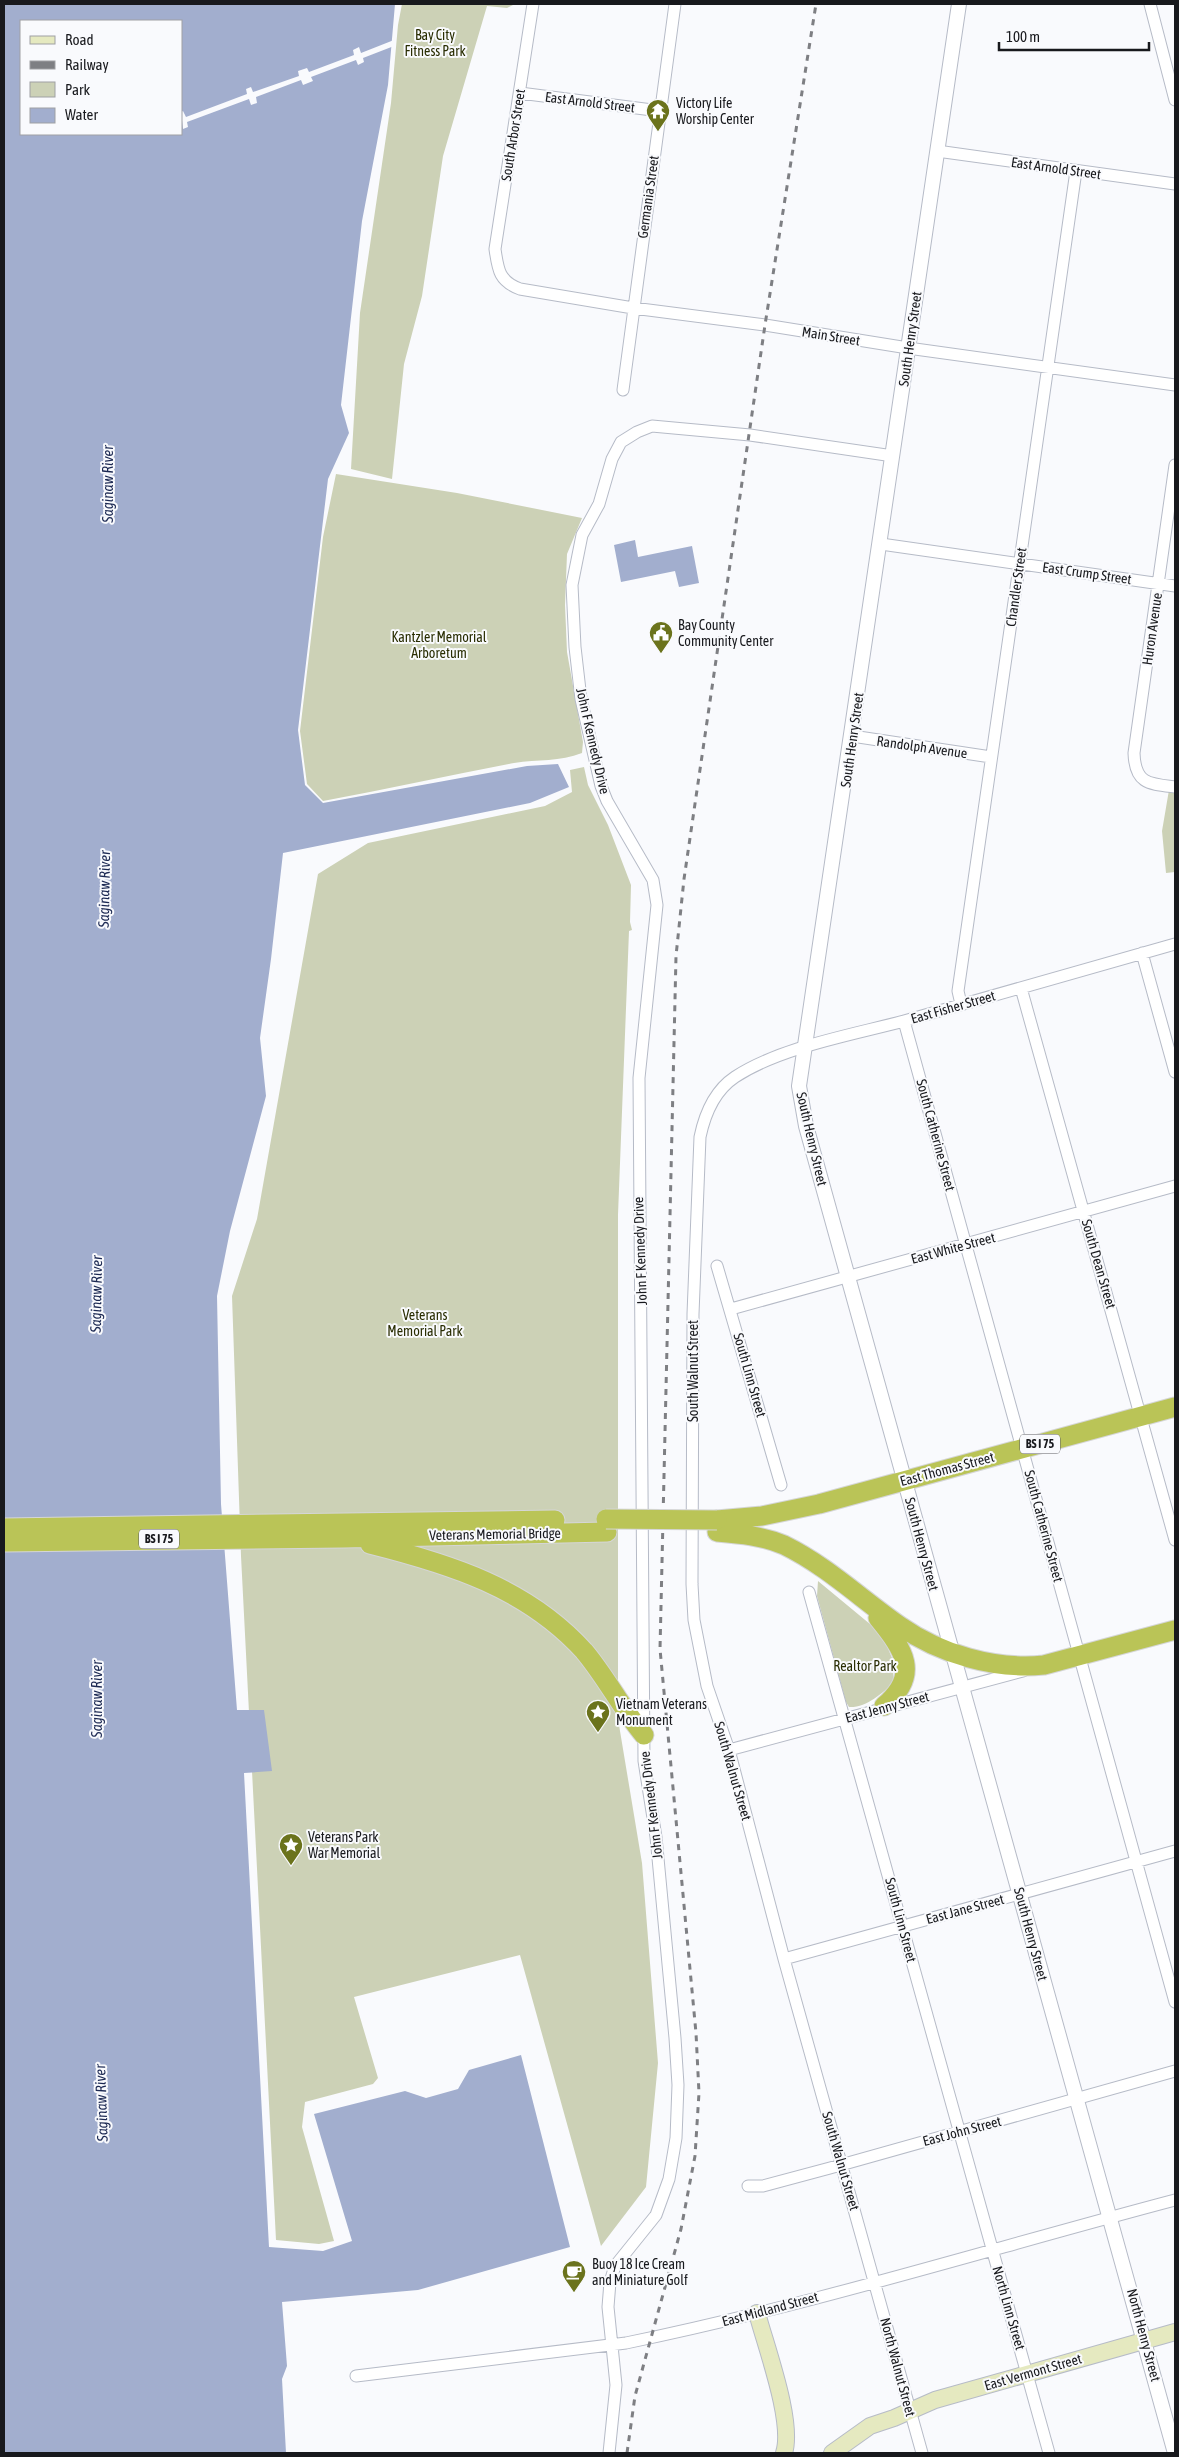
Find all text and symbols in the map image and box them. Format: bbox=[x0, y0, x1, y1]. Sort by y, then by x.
legend bbox=[20, 20, 182, 135]
scale bar bbox=[999, 20, 1149, 52]
park label: Bay City Fitness Park bbox=[404, 27, 466, 59]
text: 100 m bbox=[1006, 28, 1040, 45]
text: Road bbox=[65, 31, 94, 48]
text: Railway bbox=[65, 56, 109, 73]
text: Park bbox=[65, 81, 90, 98]
street label: South Arbor Street bbox=[498, 88, 528, 182]
street label: East Arnold Street bbox=[544, 89, 636, 115]
place label: Victory Life Worship Center bbox=[676, 95, 755, 127]
temple icon: Victory Life Worship Center bbox=[645, 98, 671, 132]
text: Water bbox=[65, 106, 98, 123]
street label: Germania Street bbox=[634, 154, 662, 240]
street label: East Arnold Street bbox=[1010, 154, 1102, 182]
street label: South Henry Street bbox=[895, 290, 925, 388]
street label: Main Street bbox=[801, 324, 861, 348]
water label: Saginaw River bbox=[99, 445, 116, 524]
street label: Chandler Street bbox=[1003, 546, 1029, 628]
street label: East Crump Street bbox=[1041, 559, 1133, 587]
street label: Huron Avenue bbox=[1139, 592, 1165, 666]
place label: Bay County Community Center bbox=[678, 617, 774, 649]
public building icon: Bay County Community Center bbox=[648, 620, 674, 654]
park label: Kantzler Memorial Arboretum bbox=[392, 629, 487, 661]
street label: John F Kennedy Drive bbox=[573, 686, 613, 796]
street label: South Henry Street bbox=[837, 691, 867, 789]
street label: Randolph Avenue bbox=[876, 733, 968, 761]
water label: Saginaw River bbox=[95, 850, 113, 929]
street label: East Fisher Street bbox=[909, 987, 997, 1027]
street label: South Catherine Street bbox=[913, 1077, 959, 1193]
street label: South Henry Street bbox=[793, 1091, 831, 1187]
street label: John F Kennedy Drive bbox=[630, 1197, 650, 1305]
street label: South Dean Street bbox=[1079, 1218, 1119, 1310]
street label: East White Street bbox=[909, 1229, 997, 1267]
water label: Saginaw River bbox=[87, 1255, 105, 1334]
park label: Veterans Memorial Park bbox=[387, 1307, 463, 1339]
street label: South Walnut Street bbox=[685, 1320, 701, 1422]
street label: South Linn Street bbox=[730, 1331, 770, 1419]
road number: BS I 75 bbox=[1020, 1435, 1060, 1454]
street label: East Thomas Street bbox=[898, 1449, 996, 1489]
street label: South Catherine Street bbox=[1021, 1468, 1067, 1584]
street label: South Henry Street bbox=[902, 1496, 942, 1592]
street label: Veterans Memorial Bridge bbox=[429, 1525, 561, 1543]
road number: BS I 75 bbox=[139, 1530, 179, 1548]
park label: Realtor Park bbox=[833, 1658, 897, 1674]
water label: Saginaw River bbox=[88, 1660, 105, 1739]
street label: East Jenny Street bbox=[843, 1688, 931, 1726]
place label: Vietnam Veterans Monument bbox=[616, 1696, 707, 1728]
place icon: Vietnam Veterans Monument bbox=[585, 1699, 611, 1733]
street label: South Walnut Street bbox=[711, 1720, 755, 1822]
street label: John F Kennedy Drive bbox=[636, 1750, 666, 1860]
place label: Veterans Park War Memorial bbox=[308, 1829, 381, 1861]
place icon: Veterans Park War Memorial bbox=[278, 1832, 304, 1866]
street label: South Linn Street bbox=[882, 1876, 920, 1964]
street label: South Henry Street bbox=[1011, 1886, 1051, 1982]
street label: East Jane Street bbox=[924, 1891, 1006, 1927]
water label: Saginaw River bbox=[91, 2064, 111, 2143]
street label: South Walnut Street bbox=[819, 2110, 863, 2212]
street label: East John Street bbox=[921, 2113, 1003, 2149]
place label: Buoy 18 Ice Cream and Miniature Golf bbox=[592, 2256, 688, 2288]
cafe icon: Buoy 18 Ice Cream and Miniature Golf bbox=[561, 2259, 587, 2293]
street label: North Linn Street bbox=[989, 2264, 1029, 2352]
street label: North Henry Street bbox=[1124, 2287, 1164, 2383]
street label: East Midland Street bbox=[720, 2288, 820, 2330]
street label: North Walnut Street bbox=[877, 2316, 919, 2418]
street label: East Vermont Street bbox=[983, 2350, 1083, 2394]

